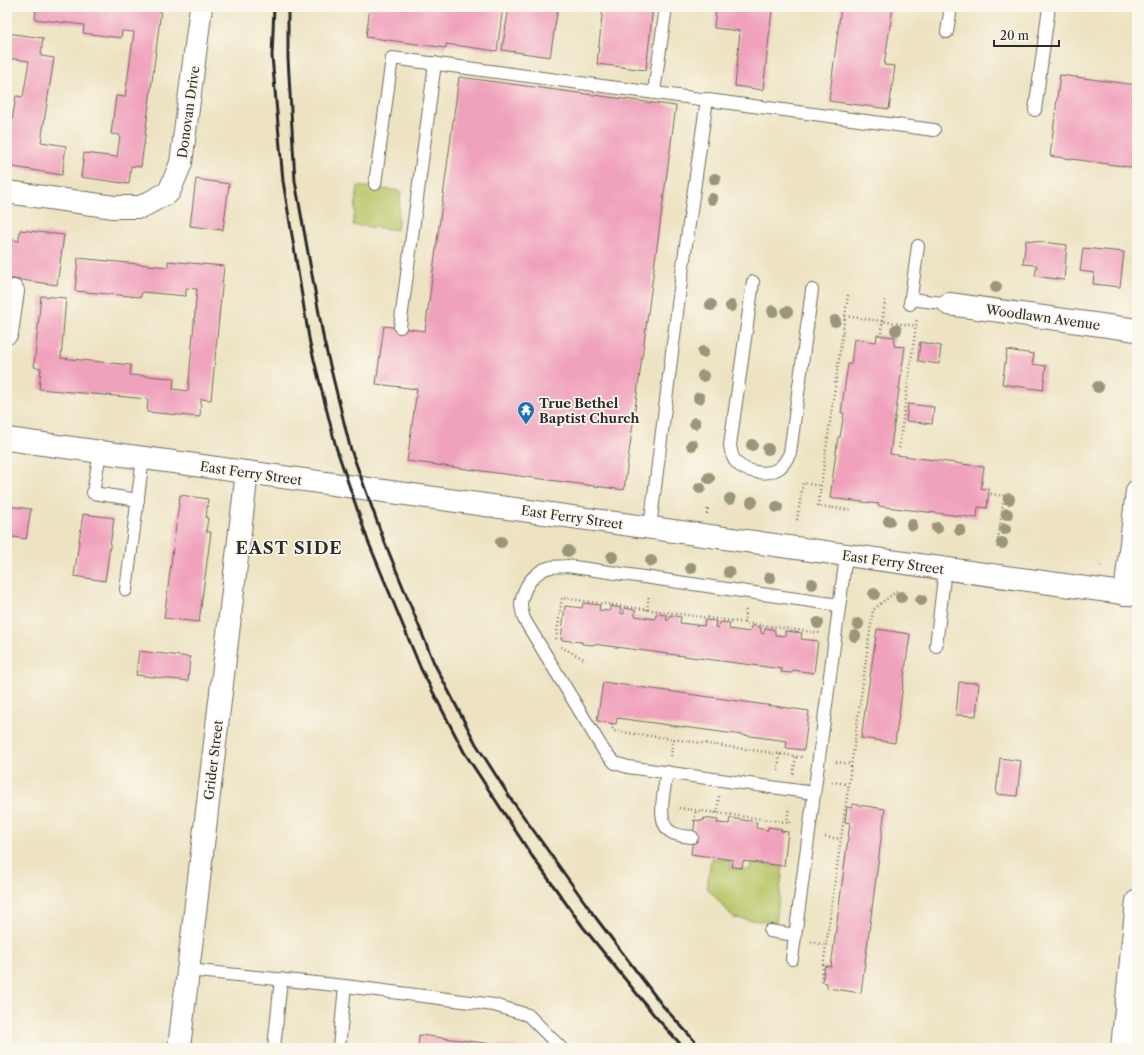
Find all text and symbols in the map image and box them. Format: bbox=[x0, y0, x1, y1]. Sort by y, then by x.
scale bar bbox=[994, 22, 1059, 48]
text: 20 m bbox=[1000, 28, 1029, 43]
street label: Donovan Drive bbox=[174, 65, 202, 159]
street label: Woodlawn Avenue bbox=[984, 301, 1101, 333]
place label: True Bethel Baptist Church bbox=[539, 395, 640, 426]
temple icon: True Bethel Baptist Church bbox=[516, 400, 536, 425]
street label: East Ferry Street bbox=[199, 458, 303, 488]
street label: East Ferry Street bbox=[520, 502, 624, 532]
district label: EAST SIDE bbox=[235, 538, 343, 558]
street label: East Ferry Street bbox=[841, 547, 945, 577]
street label: Grider Street bbox=[200, 719, 226, 801]

